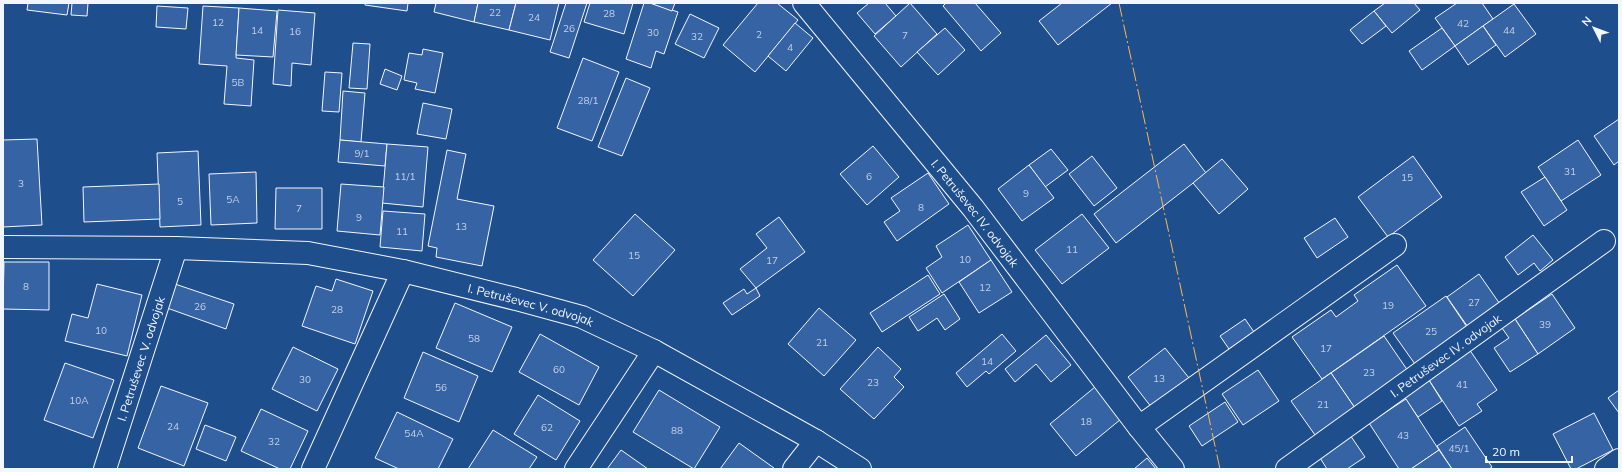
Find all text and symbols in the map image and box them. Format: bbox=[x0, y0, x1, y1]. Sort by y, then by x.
house number: 22 bbox=[489, 6, 501, 19]
house number: 28 bbox=[603, 7, 615, 20]
north arrow bbox=[1574, 8, 1614, 48]
house number: 24 bbox=[528, 11, 540, 24]
text: N bbox=[1579, 14, 1595, 29]
house number: 12 bbox=[212, 16, 224, 29]
house number: 42 bbox=[1457, 17, 1469, 30]
house number: 26 bbox=[563, 22, 575, 35]
house number: 14 bbox=[251, 24, 263, 37]
house number: 44 bbox=[1503, 24, 1515, 37]
house number: 16 bbox=[289, 25, 301, 38]
house number: 30 bbox=[647, 26, 659, 39]
house number: 2 bbox=[756, 28, 762, 41]
house number: 7 bbox=[902, 29, 908, 42]
house number: 32 bbox=[691, 30, 703, 43]
house number: 4 bbox=[787, 41, 793, 54]
house number: 5B bbox=[232, 76, 245, 89]
house number: 28/1 bbox=[578, 94, 598, 107]
house number: 9/1 bbox=[355, 147, 369, 160]
street label: I. Petruševec IV. odvojak bbox=[928, 156, 1023, 270]
house number: 31 bbox=[1564, 165, 1576, 178]
house number: 11/1 bbox=[395, 170, 415, 183]
house number: 6 bbox=[866, 170, 872, 183]
house number: 15 bbox=[1401, 171, 1413, 184]
house number: 3 bbox=[18, 177, 24, 190]
house number: 9 bbox=[1023, 187, 1029, 200]
house number: 5A bbox=[226, 193, 240, 206]
house number: 5 bbox=[177, 195, 183, 208]
house number: 8 bbox=[918, 201, 924, 214]
house number: 7 bbox=[296, 202, 302, 215]
house number: 9 bbox=[356, 211, 362, 224]
house number: 13 bbox=[455, 220, 467, 233]
house number: 11 bbox=[396, 225, 408, 238]
house number: 11 bbox=[1066, 243, 1078, 256]
house number: 15 bbox=[628, 249, 640, 262]
house number: 10 bbox=[959, 253, 971, 266]
house number: 17 bbox=[766, 254, 778, 267]
house number: 8 bbox=[23, 280, 29, 293]
street label: I. Petruševec V. odvojak bbox=[466, 280, 597, 329]
house number: 12 bbox=[979, 281, 991, 294]
street label: I. Petruševec V. odvojak bbox=[113, 294, 168, 423]
house number: 27 bbox=[1468, 296, 1480, 309]
house number: 19 bbox=[1382, 299, 1394, 312]
house number: 26 bbox=[194, 300, 206, 313]
house number: 28 bbox=[331, 303, 343, 316]
street label: I. Petruševec IV. odvojak bbox=[1387, 310, 1504, 400]
house number: 39 bbox=[1539, 318, 1551, 331]
house number: 10 bbox=[95, 324, 107, 337]
house number: 25 bbox=[1425, 325, 1437, 338]
house number: 58 bbox=[468, 332, 480, 345]
house number: 21 bbox=[816, 336, 828, 349]
house number: 17 bbox=[1320, 342, 1332, 355]
house number: 14 bbox=[981, 355, 993, 368]
house number: 60 bbox=[553, 363, 565, 376]
house number: 23 bbox=[1363, 366, 1375, 379]
house number: 13 bbox=[1153, 372, 1165, 385]
house number: 30 bbox=[299, 373, 311, 386]
house number: 23 bbox=[867, 376, 879, 389]
house number: 41 bbox=[1456, 378, 1468, 391]
house number: 56 bbox=[435, 381, 447, 394]
house number: 10A bbox=[69, 394, 89, 407]
house number: 21 bbox=[1317, 398, 1329, 411]
house number: 18 bbox=[1080, 415, 1092, 428]
house number: 24 bbox=[167, 420, 179, 433]
house number: 62 bbox=[541, 421, 553, 434]
house number: 88 bbox=[671, 424, 683, 437]
house number: 54A bbox=[404, 427, 424, 440]
house number: 43 bbox=[1397, 429, 1409, 442]
house number: 32 bbox=[268, 435, 280, 448]
scale bar bbox=[1486, 438, 1572, 464]
house number: 45/1 bbox=[1449, 442, 1469, 455]
text: 20 m bbox=[1492, 444, 1520, 459]

